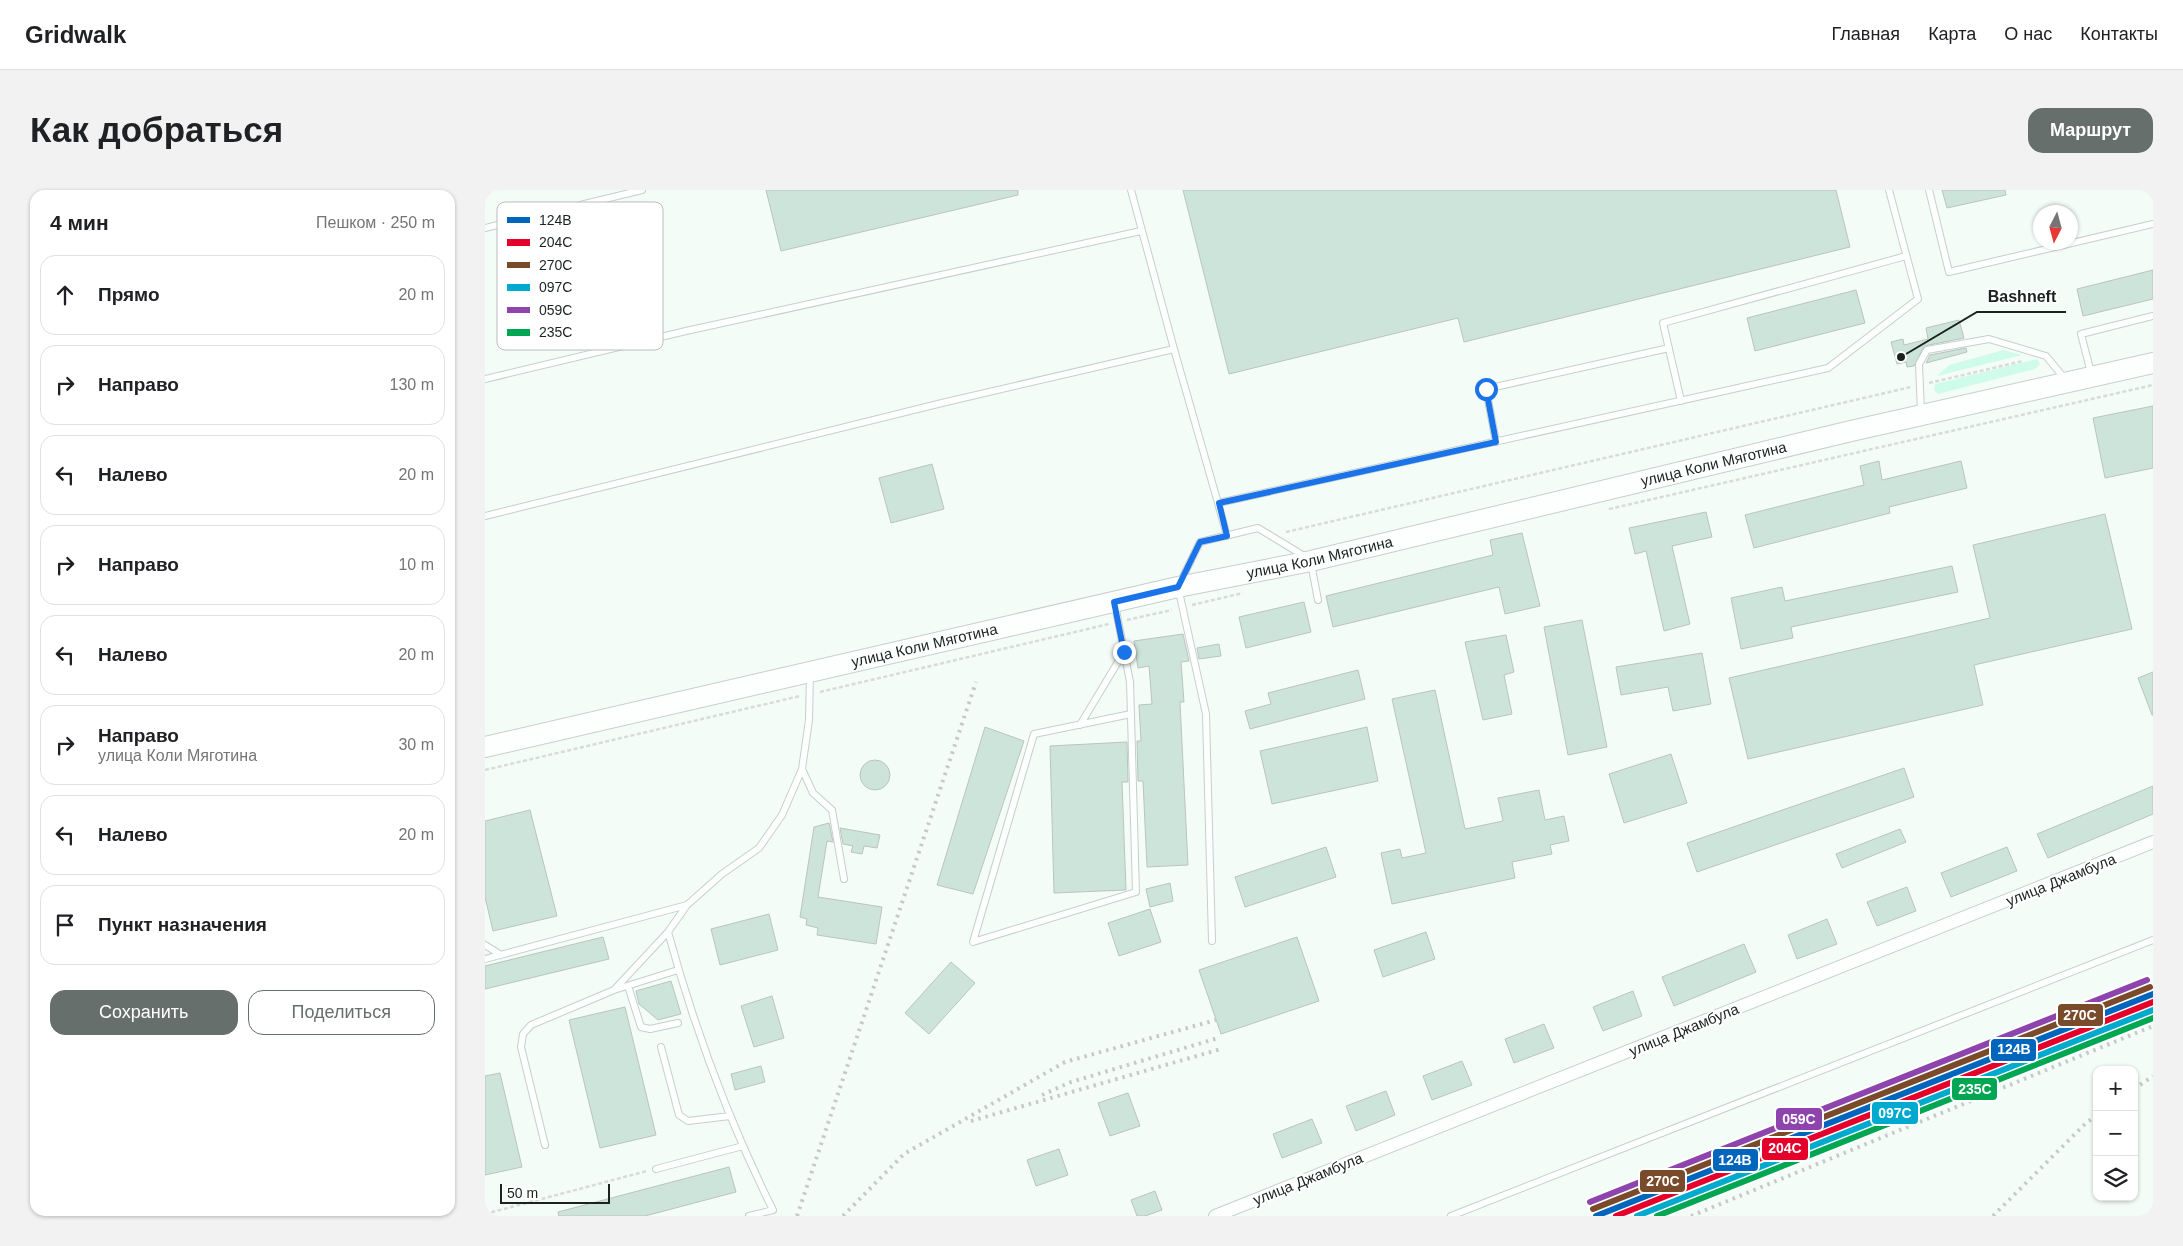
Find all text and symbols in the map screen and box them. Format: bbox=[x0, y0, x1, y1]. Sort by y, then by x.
text: Gridwalk bbox=[25, 21, 126, 48]
text: Главная bbox=[1832, 24, 1900, 44]
text: Карта bbox=[1928, 24, 1976, 44]
text: О нас bbox=[2004, 24, 2052, 44]
text: Контакты bbox=[2080, 24, 2158, 44]
button: Маршрут bbox=[2028, 108, 2153, 153]
text: Как добраться bbox=[30, 110, 283, 149]
legend bbox=[497, 202, 663, 350]
north arrow bbox=[2033, 205, 2078, 250]
text: 4 мин bbox=[50, 211, 109, 234]
text: 124В bbox=[539, 212, 572, 228]
text: Пешком · 250 m bbox=[316, 214, 435, 231]
text: 204С bbox=[539, 234, 572, 250]
text: 270С bbox=[539, 257, 572, 273]
text: 097С bbox=[539, 279, 572, 295]
icon: ahead bbox=[51, 281, 79, 309]
callout: Bashneft bbox=[1977, 281, 2066, 312]
text: Прямо bbox=[98, 284, 160, 305]
text: 20 m bbox=[398, 286, 434, 303]
text: Bashneft bbox=[1988, 288, 2057, 305]
text: 059С bbox=[539, 302, 572, 318]
text: 235С bbox=[539, 324, 572, 340]
icon: right bbox=[51, 371, 79, 399]
text: Направо bbox=[98, 374, 179, 395]
text: 130 m bbox=[390, 376, 434, 393]
route start bbox=[1475, 378, 1498, 401]
street label: улица Коли Мяготина bbox=[1639, 438, 1789, 489]
icon: left bbox=[51, 461, 79, 489]
text: Налево bbox=[98, 464, 168, 485]
text: 20 m bbox=[398, 466, 434, 483]
street label: улица Коли Мяготина bbox=[1245, 532, 1395, 581]
icon: right bbox=[51, 551, 79, 579]
text: Направо bbox=[98, 554, 179, 575]
text: 10 m bbox=[398, 556, 434, 573]
street label: улица Коли Мяготина bbox=[850, 620, 1000, 670]
icon: left bbox=[51, 641, 79, 669]
route end bbox=[1113, 641, 1136, 664]
text: Налево bbox=[98, 644, 168, 665]
text: 20 m bbox=[398, 646, 434, 663]
text: Направо bbox=[98, 725, 179, 746]
icon: right bbox=[51, 731, 79, 759]
text: 30 m bbox=[398, 736, 434, 753]
text: улица Коли Мяготина bbox=[98, 747, 257, 764]
icon: left bbox=[51, 821, 79, 849]
text: Налево bbox=[98, 824, 168, 845]
text: 20 m bbox=[398, 826, 434, 843]
street label: улица Джамбула bbox=[2004, 850, 2119, 909]
icon: arrive bbox=[51, 911, 79, 939]
text: Пункт назначения bbox=[98, 914, 267, 935]
button: Сохранить bbox=[50, 990, 238, 1035]
button: Поделиться bbox=[248, 990, 435, 1035]
street label: улица Джамбула bbox=[1627, 1000, 1742, 1059]
line badge: 270С bbox=[2057, 1003, 2104, 1027]
text: 270С bbox=[2063, 1007, 2097, 1023]
line badge: 124В bbox=[1990, 1038, 2037, 1062]
text: 124В bbox=[1997, 1041, 2031, 1057]
map controls bbox=[2093, 1066, 2138, 1201]
button: + bbox=[2093, 1066, 2138, 1111]
line badge: 235С bbox=[1951, 1077, 1998, 1101]
text: 235С bbox=[1958, 1081, 1992, 1097]
line badge: 097С bbox=[1871, 1101, 1919, 1125]
text: 097С bbox=[1878, 1105, 1912, 1121]
line badge: 059С bbox=[1775, 1107, 1823, 1131]
text: 059С bbox=[1782, 1111, 1816, 1127]
button: − bbox=[2093, 1111, 2138, 1156]
line badge: 204С bbox=[1761, 1137, 1809, 1161]
text: 204С bbox=[1768, 1140, 1802, 1156]
line badge: 124В bbox=[1712, 1148, 1759, 1172]
street label: улица Джамбула bbox=[1251, 1149, 1366, 1208]
text: 124В bbox=[1718, 1152, 1752, 1168]
button: layers bbox=[2093, 1156, 2138, 1201]
line badge: 270С bbox=[1639, 1169, 1686, 1193]
text: 270С bbox=[1646, 1173, 1680, 1189]
scale bar bbox=[500, 1181, 610, 1204]
text: 50 m bbox=[507, 1185, 538, 1201]

